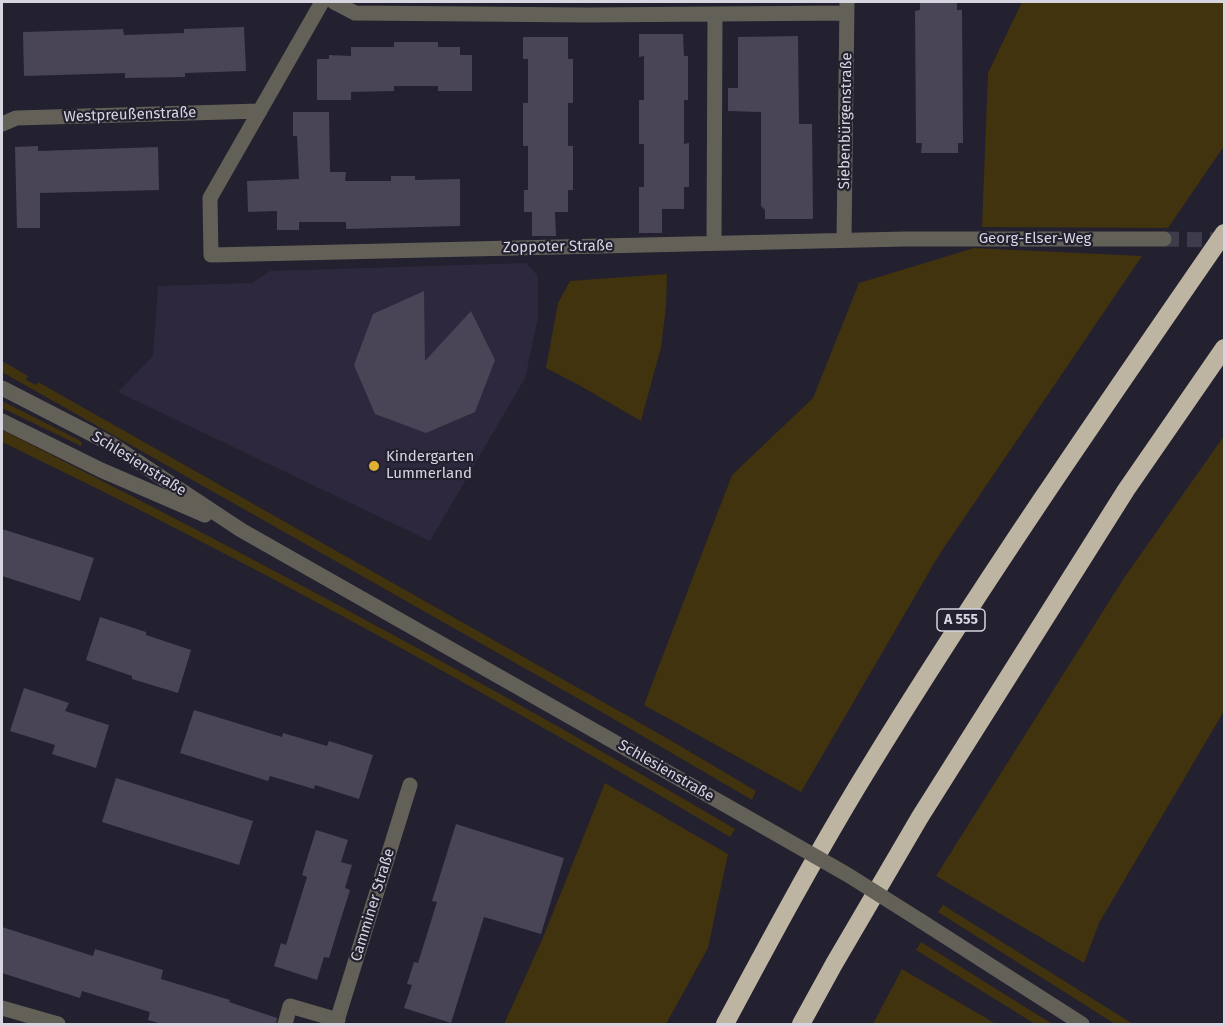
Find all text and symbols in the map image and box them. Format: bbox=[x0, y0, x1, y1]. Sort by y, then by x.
street label: Siebenbürgenstraße bbox=[836, 52, 856, 190]
street label: Westpreußenstraße bbox=[63, 104, 197, 126]
street label: Georg-Elser-Weg bbox=[979, 230, 1091, 248]
street label: Zoppoter Straße bbox=[503, 237, 613, 257]
street label: Schlesienstraße bbox=[89, 428, 189, 500]
place label: Kindergarten Lummerland bbox=[386, 448, 474, 483]
marker: Kindergarten Lummerland bbox=[367, 459, 381, 473]
road number: A 555 bbox=[937, 609, 985, 631]
street label: Schlesienstraße bbox=[615, 736, 717, 806]
street label: Camminer Straße bbox=[347, 846, 399, 964]

